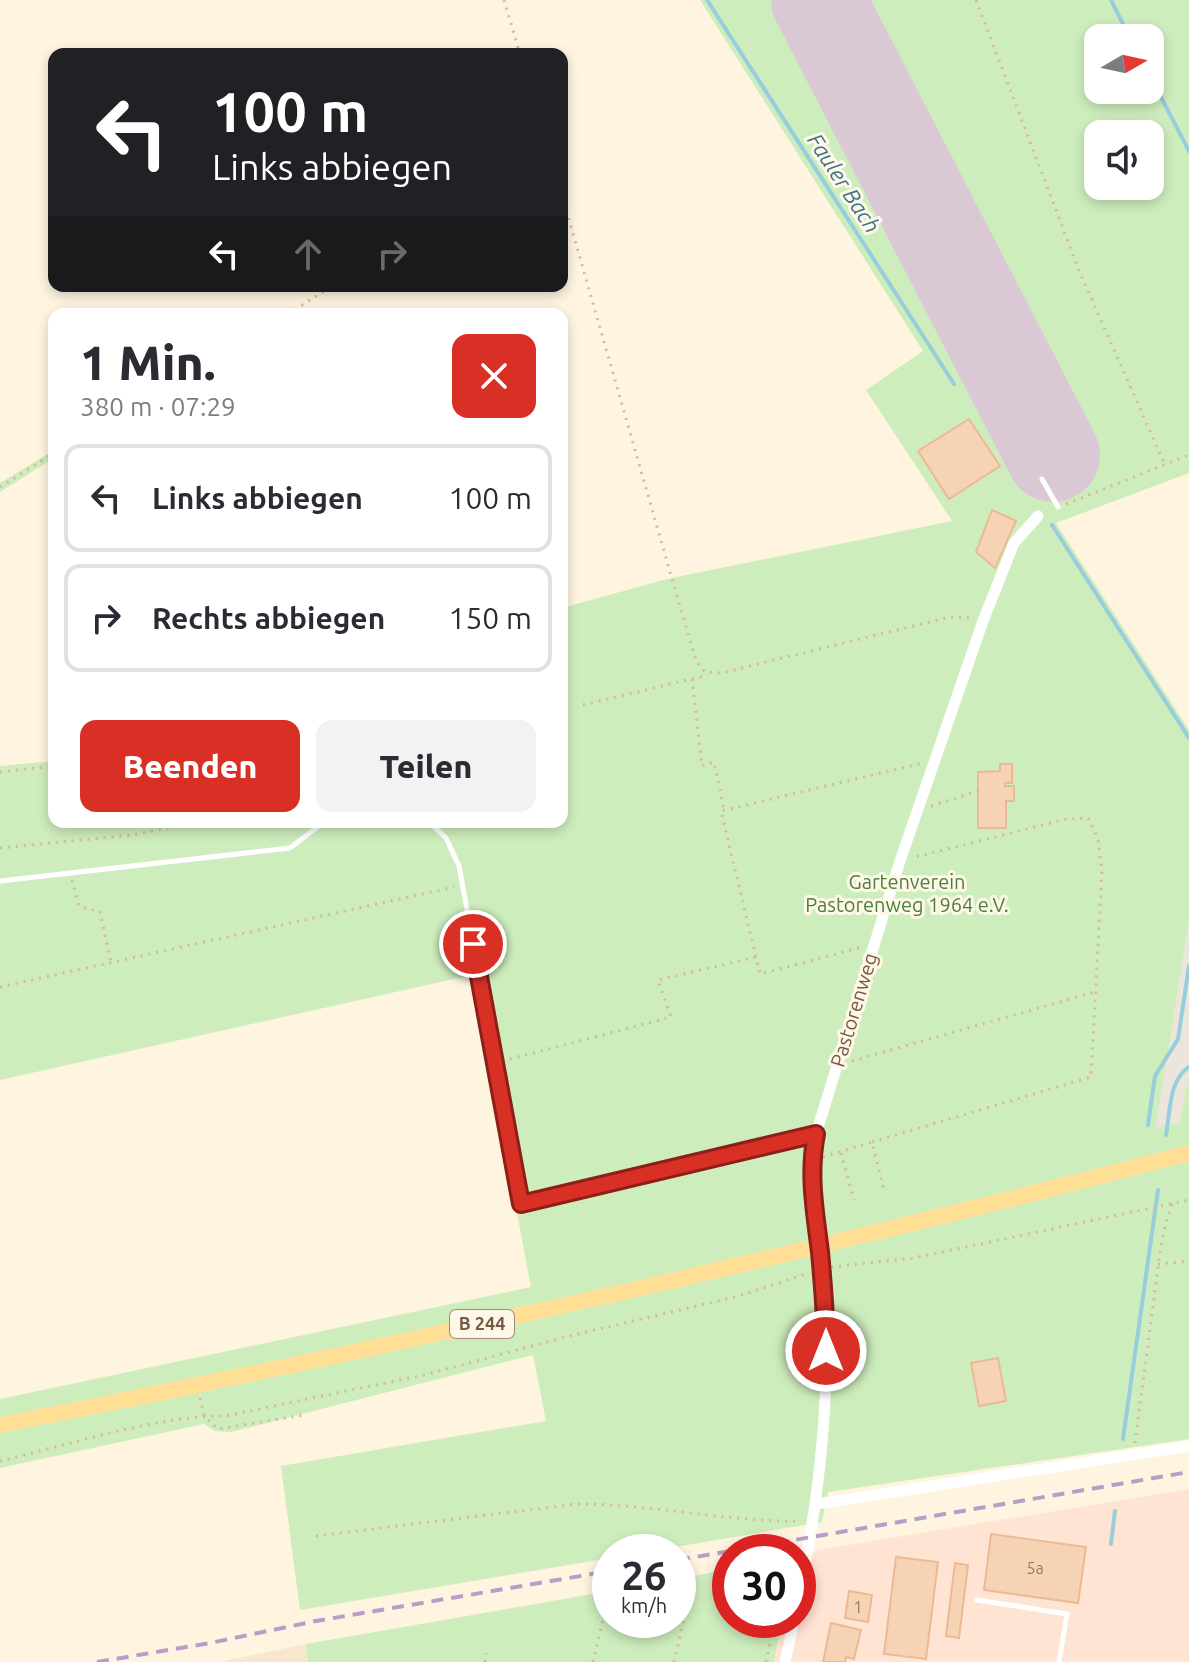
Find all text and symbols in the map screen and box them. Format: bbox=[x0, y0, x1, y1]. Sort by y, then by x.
north arrow bbox=[1084, 24, 1164, 104]
map controls bbox=[1084, 24, 1164, 200]
icon: left bbox=[80, 80, 184, 184]
text: 100 m bbox=[212, 80, 368, 143]
button: sound bbox=[1084, 120, 1164, 200]
water label: Fauler Bach bbox=[803, 128, 886, 237]
text: Links abbiegen bbox=[212, 146, 452, 187]
icon: left bbox=[202, 232, 246, 276]
icon: ahead bbox=[286, 232, 330, 276]
icon: right bbox=[370, 232, 414, 276]
button: close bbox=[452, 334, 536, 418]
text: 1 Min. bbox=[80, 335, 216, 389]
text: 380 m · 07:29 bbox=[80, 392, 236, 421]
icon: left bbox=[84, 476, 128, 520]
text: Links abbiegen bbox=[152, 481, 363, 515]
text: 100 m bbox=[448, 481, 532, 515]
icon: right bbox=[84, 596, 128, 640]
text: Rechts abbiegen bbox=[152, 601, 385, 635]
text: 150 m bbox=[448, 601, 532, 635]
button: Beenden bbox=[80, 720, 300, 812]
button: Teilen bbox=[316, 720, 536, 812]
park label: Gartenverein Pastorenweg 1964 e.V. bbox=[805, 870, 1009, 916]
pin bbox=[439, 910, 507, 978]
icon: arrive bbox=[451, 922, 495, 966]
street label: Pastorenweg bbox=[825, 950, 882, 1070]
position arrow bbox=[784, 1309, 868, 1393]
road number: B 244 bbox=[450, 1310, 514, 1338]
speed limit sign: 30 bbox=[712, 1534, 816, 1638]
text: 26 bbox=[621, 1553, 667, 1598]
house number: 5a bbox=[1026, 1559, 1044, 1577]
text: km/h bbox=[621, 1594, 667, 1617]
house number: 1 bbox=[853, 1598, 863, 1616]

